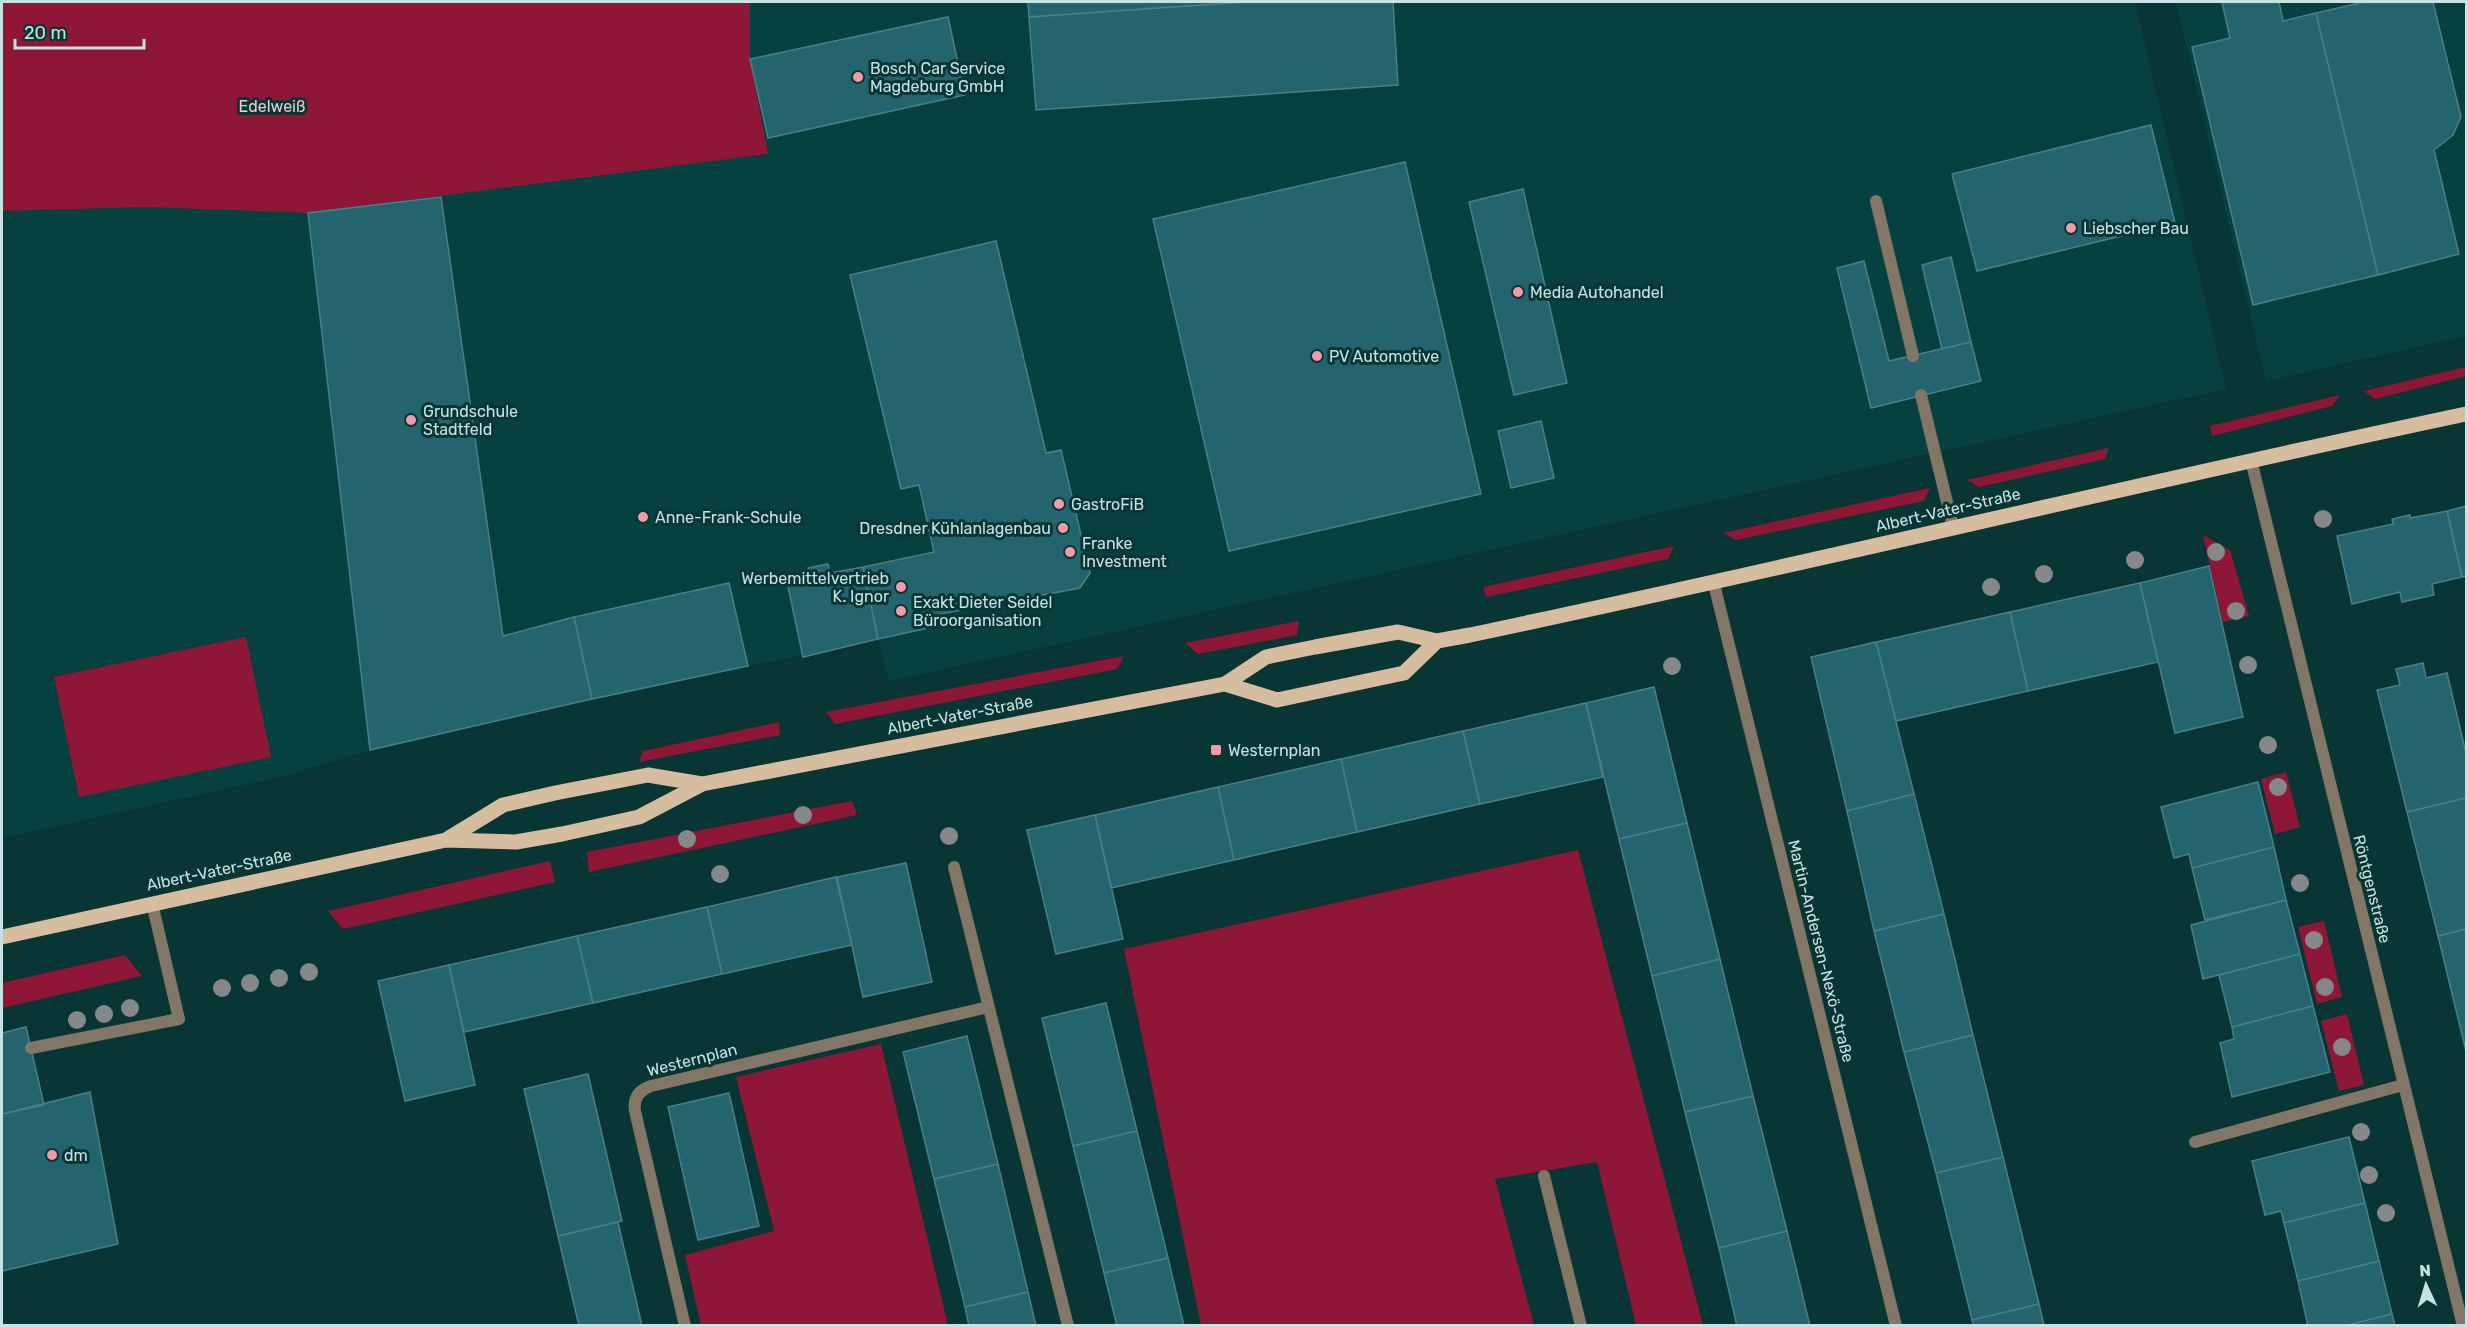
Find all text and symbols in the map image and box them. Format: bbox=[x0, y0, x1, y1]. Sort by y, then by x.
scale bar bbox=[15, 12, 144, 50]
text: 20 m bbox=[24, 22, 66, 44]
place label: Bosch Car Service Magdeburg GmbH bbox=[870, 59, 1005, 96]
marker: Bosch Car Service Magdeburg GmbH bbox=[851, 70, 865, 84]
park label: Edelweiß bbox=[239, 97, 305, 116]
place label: Liebscher Bau bbox=[2083, 219, 2189, 238]
marker: Liebscher Bau bbox=[2064, 221, 2078, 235]
place label: Media Autohandel bbox=[1530, 283, 1664, 302]
marker: Media Autohandel bbox=[1511, 285, 1525, 299]
place label: PV Automotive bbox=[1329, 347, 1439, 366]
marker: PV Automotive bbox=[1310, 349, 1324, 363]
place label: Grundschule Stadtfeld bbox=[423, 402, 518, 439]
marker: Grundschule Stadtfeld bbox=[404, 413, 418, 427]
street label: Albert-Vater-Straße bbox=[1874, 484, 2022, 536]
place label: GastroFiB bbox=[1071, 495, 1144, 514]
marker: GastroFiB bbox=[1052, 497, 1066, 511]
place label: Anne-Frank-Schule bbox=[655, 508, 801, 527]
marker: Anne-Frank-Schule bbox=[636, 510, 650, 524]
place label: Dresdner Kühlanlagenbau bbox=[859, 519, 1051, 538]
marker: Dresdner Kühlanlagenbau bbox=[1056, 521, 1070, 535]
place label: Franke Investment bbox=[1082, 534, 1167, 571]
marker: Franke Investment bbox=[1063, 545, 1077, 559]
place label: Werbemittelvertrieb K. Ignor bbox=[741, 569, 889, 606]
marker: Werbemittelvertrieb K. Ignor bbox=[894, 580, 908, 594]
place label: Exakt Dieter Seidel Büroorganisation bbox=[913, 593, 1052, 630]
marker: Exakt Dieter Seidel Büroorganisation bbox=[894, 604, 908, 618]
street label: Albert-Vater-Straße bbox=[885, 692, 1035, 738]
place label: Westernplan bbox=[1228, 741, 1321, 760]
marker: Westernplan bbox=[1209, 743, 1223, 757]
street label: Röntgenstraße bbox=[2349, 833, 2395, 945]
street label: Martin-Andersen-Nexö-Straße bbox=[1784, 838, 1858, 1064]
street label: Albert-Vater-Straße bbox=[145, 845, 293, 895]
street label: Westernplan bbox=[645, 1040, 739, 1080]
place label: dm bbox=[64, 1146, 88, 1165]
marker: dm bbox=[45, 1148, 59, 1162]
north arrow bbox=[2396, 1255, 2456, 1315]
text: N bbox=[2419, 1261, 2431, 1280]

